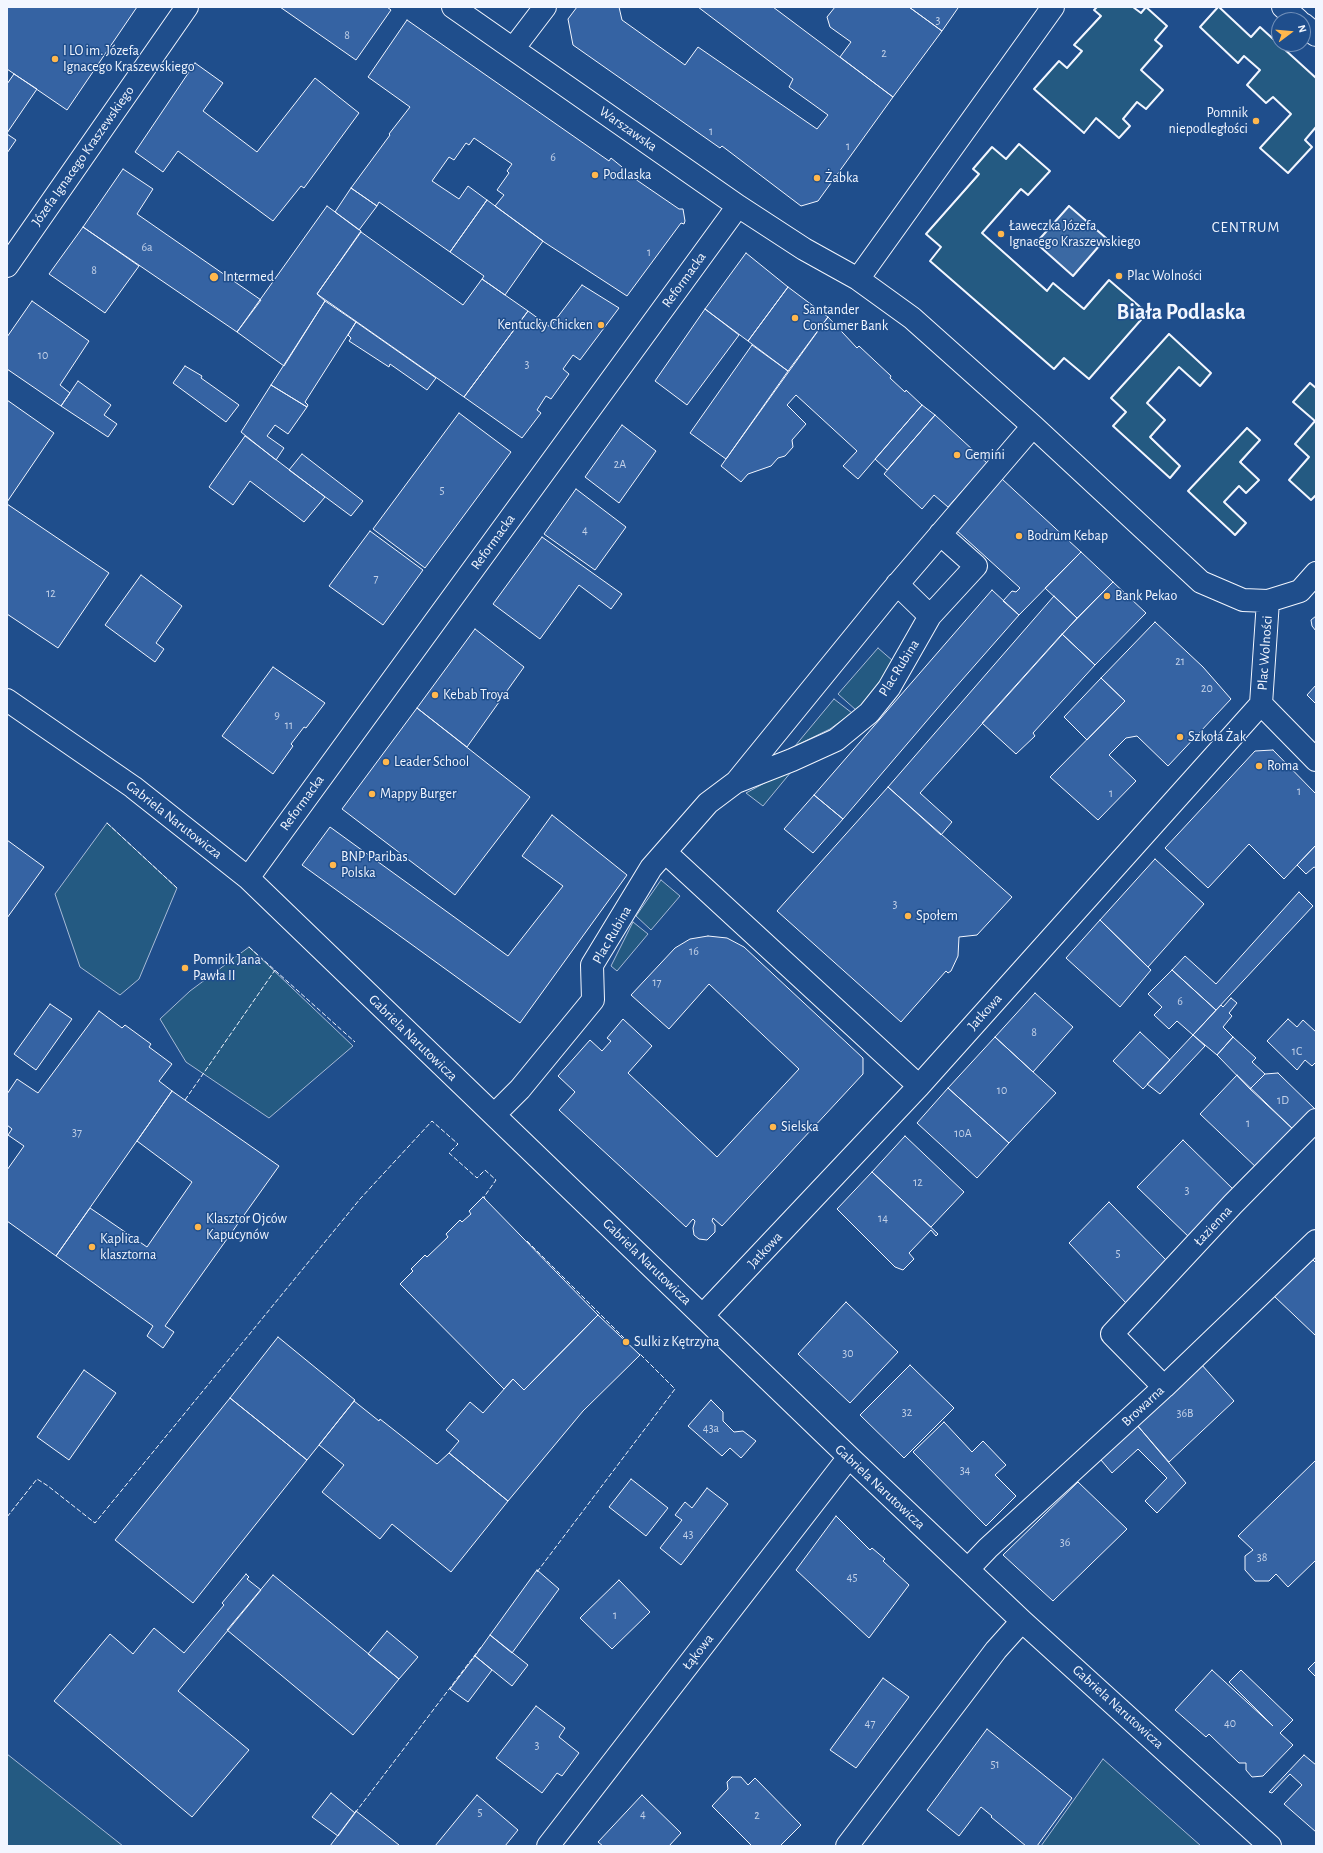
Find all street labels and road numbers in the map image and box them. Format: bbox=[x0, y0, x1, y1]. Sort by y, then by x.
street label: Józefa Ignacego Kraszewskiego bbox=[28, 83, 138, 229]
street label: Warszawska bbox=[596, 103, 660, 155]
street label: Reformacka bbox=[658, 249, 710, 311]
street label: Reformacka bbox=[467, 511, 519, 573]
street label: Plac Wolności bbox=[1254, 615, 1276, 691]
street label: Plac Rubina bbox=[875, 636, 923, 700]
street label: Reformacka bbox=[276, 772, 328, 834]
street label: Gabriela Narutowicza bbox=[123, 777, 225, 863]
street label: Plac Rubina bbox=[589, 903, 635, 967]
street label: Jatkowa bbox=[964, 990, 1006, 1034]
street label: Gabriela Narutowicza bbox=[365, 991, 461, 1085]
street label: Łazienna bbox=[1190, 1202, 1236, 1250]
street label: Gabriela Narutowicza bbox=[599, 1215, 695, 1309]
street label: Jatkowa bbox=[744, 1228, 786, 1272]
street label: Browarna bbox=[1118, 1382, 1168, 1430]
street label: Gabriela Narutowicza bbox=[831, 1441, 929, 1533]
street label: Łąkowa bbox=[679, 1631, 717, 1673]
street label: Gabriela Narutowicza bbox=[1069, 1662, 1167, 1752]

